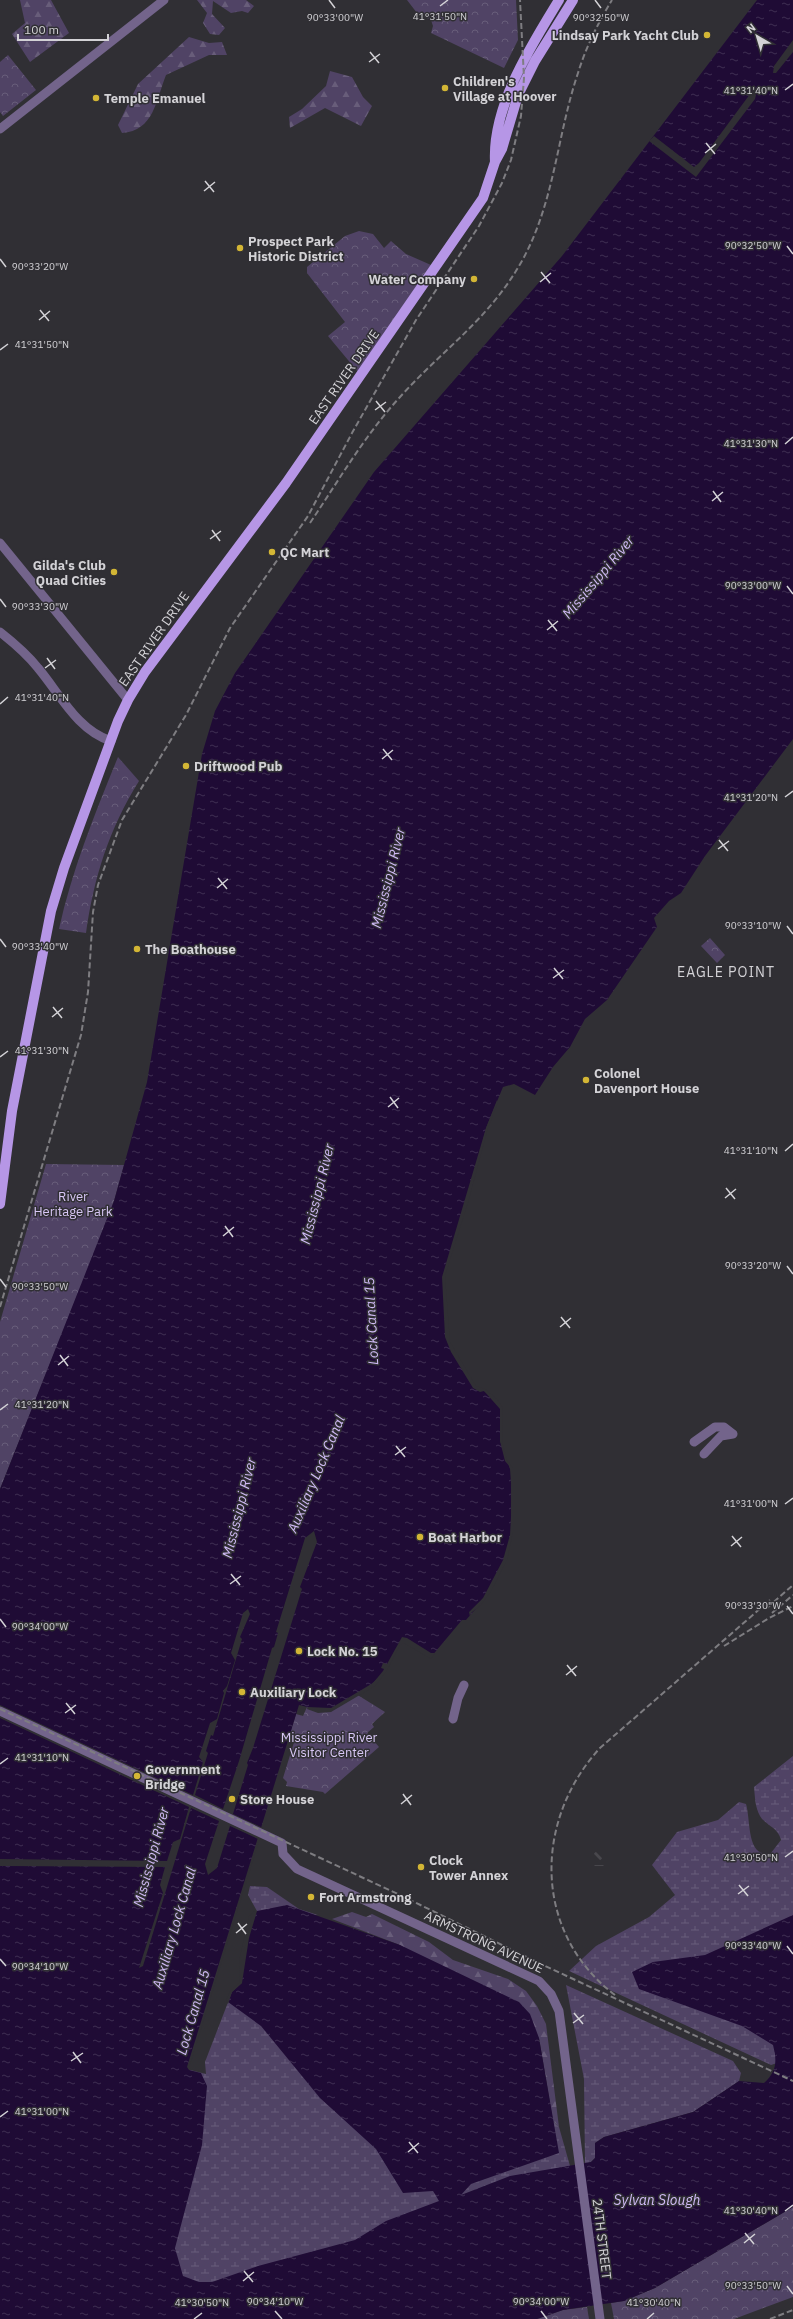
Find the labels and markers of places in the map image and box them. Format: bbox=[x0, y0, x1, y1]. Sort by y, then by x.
place label: Lindsay Park Yacht Club bbox=[552, 27, 699, 44]
marker: Lindsay Park Yacht Club bbox=[702, 30, 712, 40]
place label: Children's Village at Hoover bbox=[453, 73, 557, 105]
marker: Children's Village at Hoover bbox=[440, 83, 450, 93]
place label: Temple Emanuel bbox=[104, 90, 206, 107]
marker: Temple Emanuel bbox=[91, 93, 101, 103]
place label: Prospect Park Historic District bbox=[248, 233, 343, 265]
marker: Prospect Park Historic District bbox=[235, 243, 245, 253]
place label: Water Company bbox=[369, 271, 466, 288]
marker: Water Company bbox=[469, 274, 479, 284]
place label: QC Mart bbox=[280, 544, 329, 561]
marker: QC Mart bbox=[267, 547, 277, 557]
place label: Gilda's Club Quad Cities bbox=[33, 557, 106, 589]
marker: Gilda's Club Quad Cities bbox=[109, 567, 119, 577]
place label: Driftwood Pub bbox=[194, 758, 282, 775]
marker: Driftwood Pub bbox=[181, 761, 191, 771]
place label: The Boathouse bbox=[145, 941, 236, 958]
marker: The Boathouse bbox=[132, 944, 142, 954]
place label: Colonel Davenport House bbox=[594, 1065, 699, 1097]
marker: Colonel Davenport House bbox=[581, 1075, 591, 1085]
place label: Boat Harbor bbox=[428, 1529, 502, 1546]
marker: Boat Harbor bbox=[415, 1532, 425, 1542]
place label: Lock No. 15 bbox=[307, 1643, 378, 1660]
marker: Lock No. 15 bbox=[294, 1646, 304, 1656]
place label: Auxiliary Lock bbox=[250, 1684, 337, 1701]
marker: Auxiliary Lock bbox=[237, 1687, 247, 1697]
place label: Government Bridge bbox=[145, 1761, 220, 1793]
marker: Government Bridge bbox=[132, 1771, 142, 1781]
place label: Store House bbox=[240, 1791, 314, 1808]
marker: Store House bbox=[227, 1794, 237, 1804]
place label: Clock Tower Annex bbox=[429, 1852, 509, 1884]
marker: Clock Tower Annex bbox=[416, 1862, 426, 1872]
place label: Fort Armstrong bbox=[319, 1889, 412, 1906]
marker: Fort Armstrong bbox=[306, 1892, 316, 1902]

